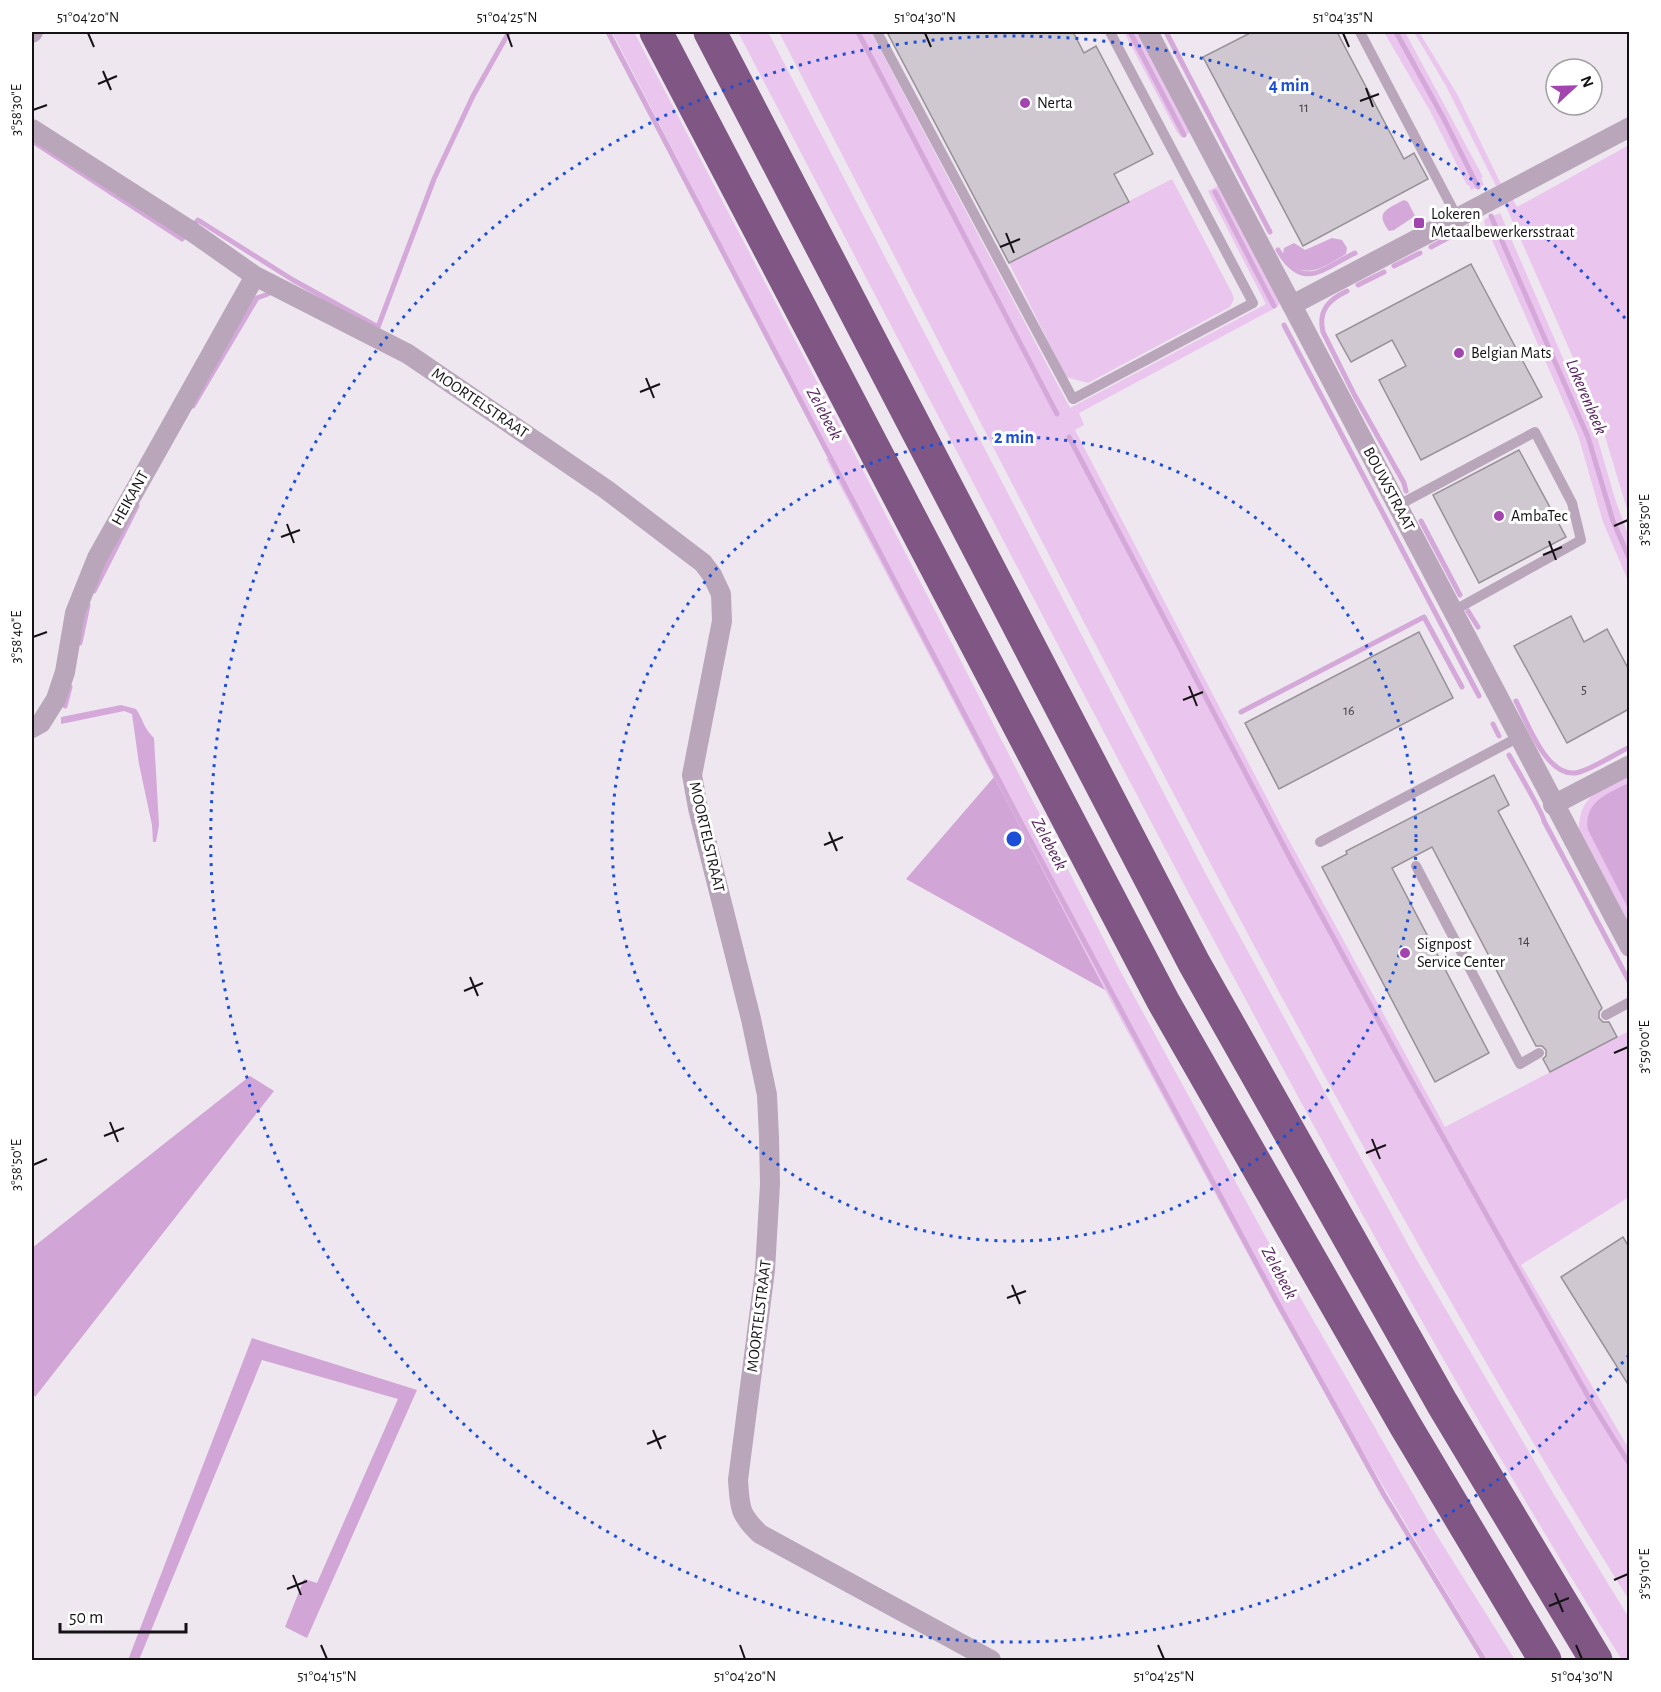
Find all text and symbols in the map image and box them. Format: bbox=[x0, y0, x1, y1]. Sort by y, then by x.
text: 51°04'20"N bbox=[57, 10, 119, 25]
text: 51°04'25"N bbox=[477, 10, 538, 25]
text: 51°04'30"N bbox=[894, 10, 956, 25]
text: 51°04'35"N bbox=[1313, 10, 1373, 25]
north arrow bbox=[1544, 57, 1604, 117]
text: N bbox=[1577, 74, 1596, 90]
text: 4 min bbox=[1269, 77, 1309, 95]
text: 3°58'30"E bbox=[9, 84, 24, 136]
place label: Nerta bbox=[1037, 95, 1073, 111]
marker: Nerta bbox=[1018, 96, 1032, 110]
house number: 11 bbox=[1299, 101, 1309, 115]
place label: Lokeren Metaalbewerkersstraat bbox=[1431, 206, 1575, 240]
marker: Lokeren Metaalbewerkersstraat bbox=[1412, 216, 1426, 230]
place label: Belgian Mats bbox=[1471, 345, 1552, 361]
marker: Belgian Mats bbox=[1452, 346, 1466, 360]
water label: Lokerenbeek bbox=[1562, 357, 1610, 437]
street label: MOORTELSTRAAT bbox=[429, 365, 531, 441]
water label: Zelebeek bbox=[803, 385, 845, 443]
text: 2 min bbox=[994, 429, 1034, 447]
street label: BOUWSTRAAT bbox=[1360, 444, 1418, 534]
street label: HEIKANT bbox=[109, 468, 151, 528]
text: 3°58'50"E bbox=[1637, 494, 1652, 546]
place label: AmbaTec bbox=[1511, 508, 1568, 524]
marker: AmbaTec bbox=[1492, 509, 1506, 523]
text: 3°58'40"E bbox=[9, 610, 24, 664]
house number: 5 bbox=[1581, 683, 1587, 697]
house number: 16 bbox=[1343, 704, 1355, 718]
street label: MOORTELSTRAAT bbox=[687, 780, 728, 894]
water label: Zelebeek bbox=[1028, 815, 1070, 873]
centre of rings bbox=[1004, 829, 1024, 849]
house number: 14 bbox=[1518, 934, 1530, 948]
place label: Signpost Service Center bbox=[1417, 936, 1506, 970]
marker: Signpost Service Center bbox=[1398, 946, 1412, 960]
text: 3°59'00"E bbox=[1637, 1020, 1652, 1074]
text: 3°58'50"E bbox=[9, 1139, 24, 1191]
water label: Zelebeek bbox=[1258, 1244, 1300, 1302]
street label: MOORTELSTRAAT bbox=[744, 1259, 774, 1373]
text: 3°59'10"E bbox=[1637, 1549, 1652, 1599]
scale bar bbox=[60, 1596, 186, 1634]
text: 50 m bbox=[69, 1609, 103, 1627]
text: 51°04'15"N bbox=[297, 1669, 357, 1684]
text: 51°04'20"N bbox=[714, 1669, 776, 1684]
text: 51°04'25"N bbox=[1134, 1669, 1195, 1684]
text: 51°04'30"N bbox=[1551, 1669, 1613, 1684]

